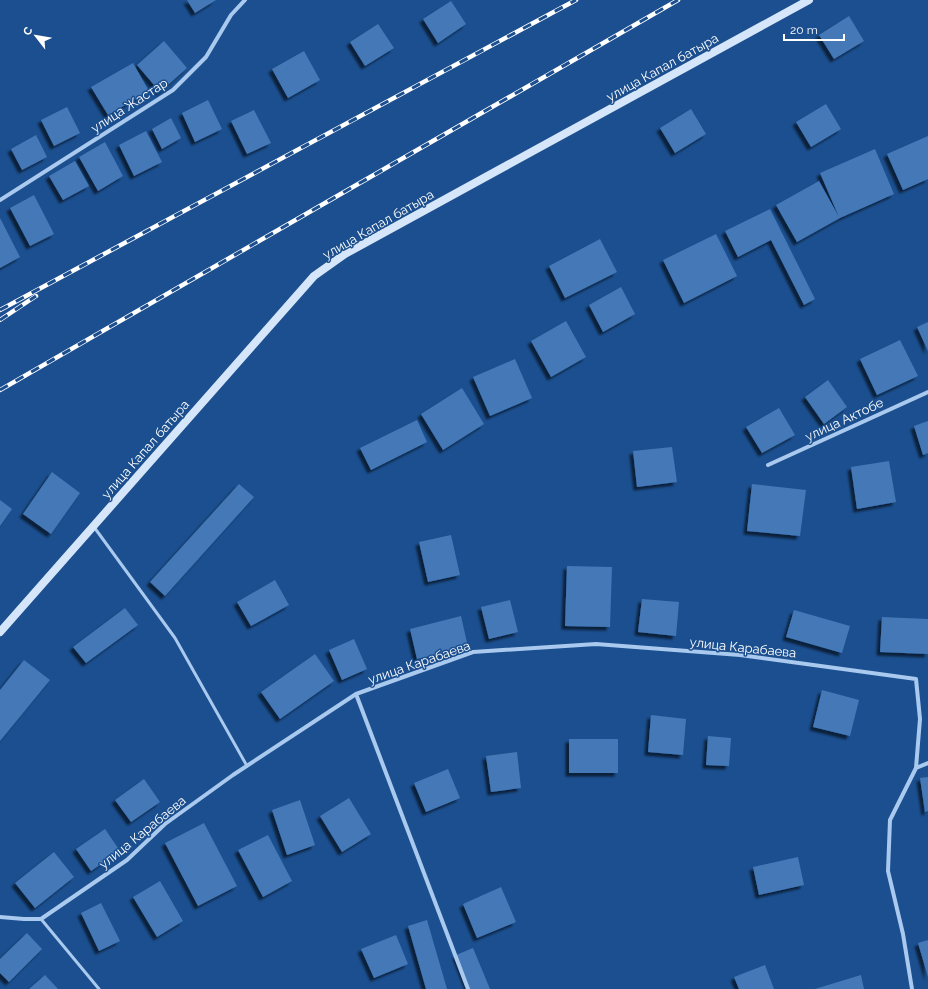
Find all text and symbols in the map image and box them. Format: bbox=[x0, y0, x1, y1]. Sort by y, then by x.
north arrow bbox=[16, 16, 56, 56]
scale bar bbox=[784, 16, 844, 42]
text: 20 m bbox=[790, 23, 818, 37]
text: С bbox=[20, 24, 36, 38]
street label: улица Капал батыра bbox=[604, 30, 721, 104]
street label: улица Жастар bbox=[88, 75, 170, 136]
street label: улица Капал батыра bbox=[320, 187, 436, 262]
street label: улица Актобе bbox=[803, 395, 886, 444]
street label: улица Капал батыра bbox=[99, 397, 192, 502]
street label: улица Карабаева bbox=[689, 634, 797, 661]
street label: улица Карабаева bbox=[366, 638, 472, 687]
street label: улица Карабаева bbox=[96, 793, 189, 872]

